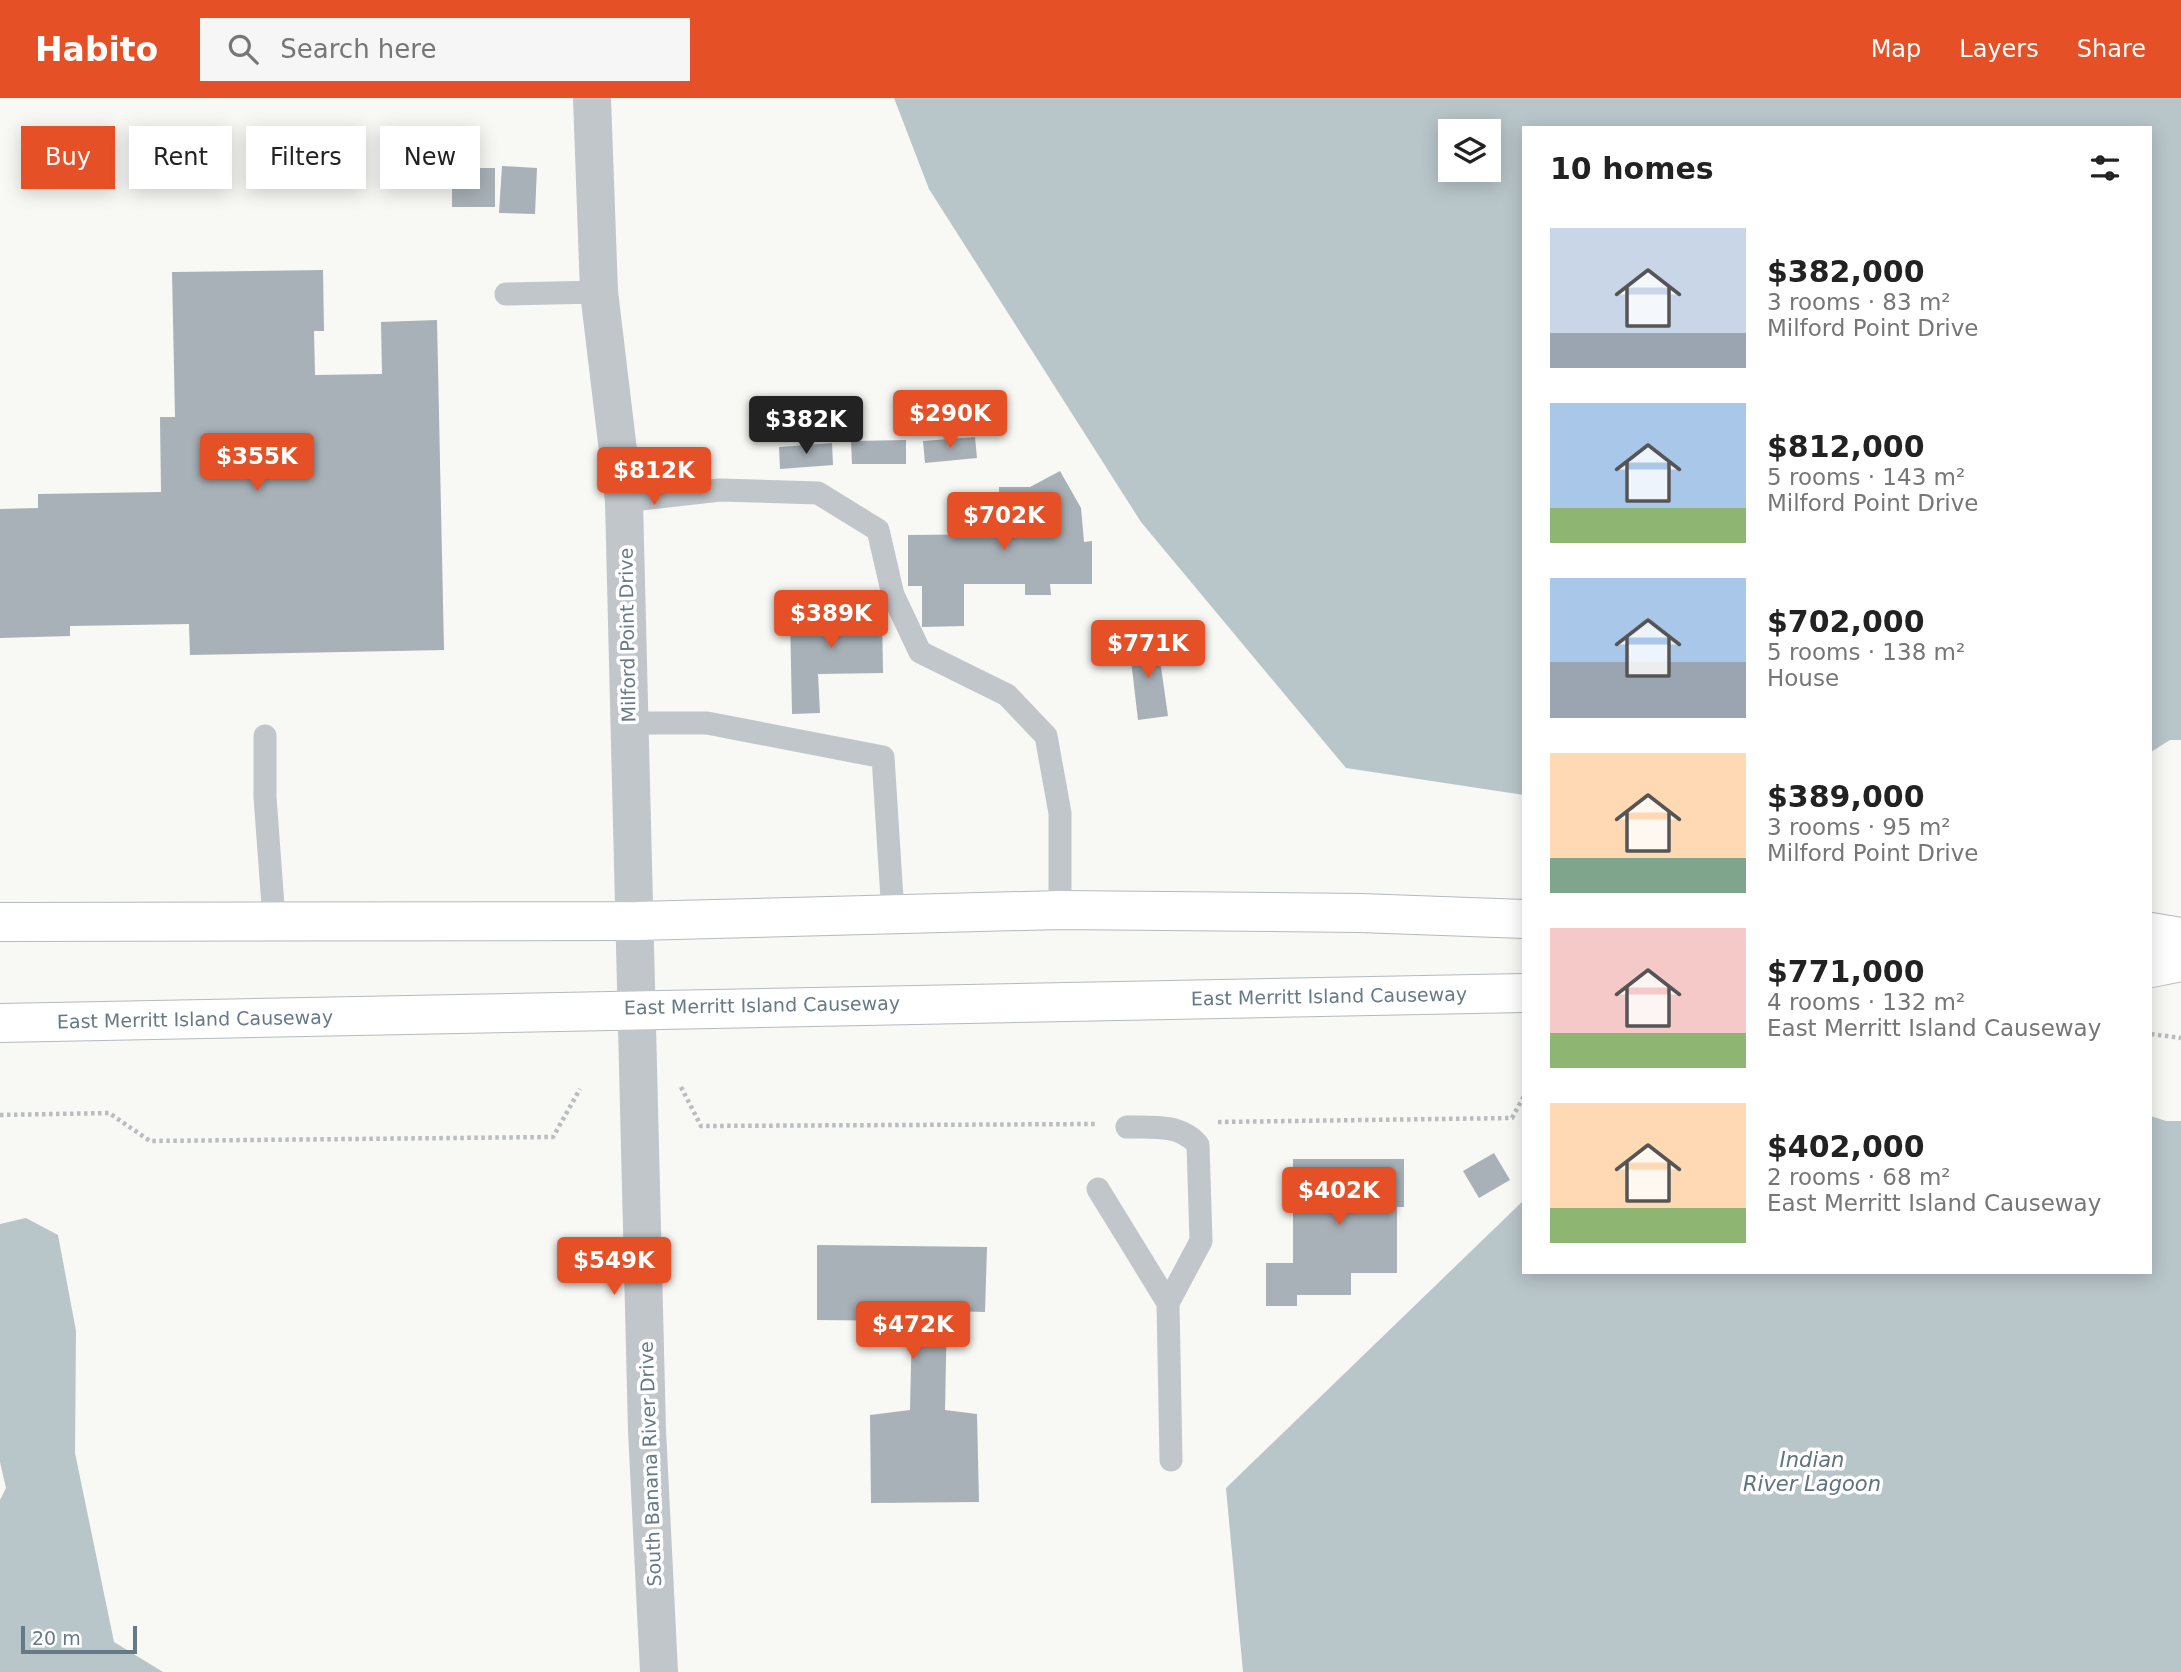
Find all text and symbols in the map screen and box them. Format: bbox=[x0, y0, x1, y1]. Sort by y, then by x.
search box bbox=[200, 18, 690, 81]
text: Habito bbox=[35, 30, 158, 69]
icon: search bbox=[224, 30, 262, 68]
text: Search here bbox=[280, 34, 436, 64]
text: Map bbox=[1871, 35, 1921, 63]
text: Layers bbox=[1959, 35, 2039, 63]
text: Share bbox=[2077, 35, 2146, 63]
map controls bbox=[1438, 119, 1501, 182]
button: layers bbox=[1438, 119, 1501, 182]
chip: Buy bbox=[21, 126, 115, 189]
chip: Rent bbox=[129, 126, 232, 189]
chip: Filters bbox=[246, 126, 366, 189]
chip: New bbox=[380, 126, 480, 189]
icon: filters bbox=[2086, 149, 2124, 187]
text: 10 homes bbox=[1550, 151, 1714, 186]
text: $382,000 bbox=[1767, 254, 1925, 289]
icon: home bbox=[1606, 256, 1690, 340]
text: 3 rooms · 83 m² bbox=[1767, 289, 1951, 315]
text: Milford Point Drive bbox=[1767, 315, 1979, 341]
pin: $290K bbox=[901, 390, 999, 450]
pin: $382K bbox=[757, 396, 855, 456]
text: $290K bbox=[909, 400, 991, 426]
text: $382K bbox=[765, 406, 847, 432]
text: $812,000 bbox=[1767, 429, 1925, 464]
icon: home bbox=[1606, 431, 1690, 515]
pin: $355K bbox=[208, 434, 306, 493]
text: $355K bbox=[216, 443, 298, 469]
pin: $812K bbox=[605, 448, 703, 507]
text: $812K bbox=[613, 457, 695, 483]
text: 5 rooms · 143 m² bbox=[1767, 464, 1965, 490]
text: Milford Point Drive bbox=[1767, 490, 1979, 516]
pin: $702K bbox=[955, 492, 1053, 552]
text: $702K bbox=[963, 502, 1045, 528]
street label: Milford Point Drive bbox=[614, 547, 640, 723]
pin: $389K bbox=[782, 590, 880, 650]
text: $389K bbox=[790, 600, 872, 626]
text: $702,000 bbox=[1767, 604, 1925, 639]
icon: home bbox=[1606, 606, 1690, 690]
pin: $771K bbox=[1099, 620, 1197, 680]
text: $771K bbox=[1107, 630, 1189, 656]
text: 5 rooms · 138 m² bbox=[1767, 639, 1965, 665]
text: House bbox=[1767, 665, 1839, 691]
text: $389,000 bbox=[1767, 779, 1925, 814]
icon: home bbox=[1606, 781, 1690, 865]
text: 3 rooms · 95 m² bbox=[1767, 814, 1951, 840]
text: Milford Point Drive bbox=[1767, 840, 1979, 866]
text: $771,000 bbox=[1767, 954, 1925, 989]
icon: home bbox=[1606, 956, 1690, 1040]
street label: East Merritt Island Causeway bbox=[1191, 983, 1467, 1009]
text: 4 rooms · 132 m² bbox=[1767, 989, 1965, 1015]
street label: East Merritt Island Causeway bbox=[624, 992, 900, 1018]
street label: East Merritt Island Causeway bbox=[57, 1006, 333, 1032]
text: East Merritt Island Causeway bbox=[1767, 1015, 2101, 1041]
text: $402,000 bbox=[1767, 1129, 1925, 1164]
icon: home bbox=[1606, 1131, 1690, 1215]
text: 2 rooms · 68 m² bbox=[1767, 1164, 1951, 1190]
pin: $402K bbox=[1290, 1168, 1388, 1227]
text: $402K bbox=[1298, 1177, 1380, 1203]
text: East Merritt Island Causeway bbox=[1767, 1190, 2101, 1216]
pin: $549K bbox=[565, 1238, 663, 1297]
text: $549K bbox=[573, 1247, 655, 1273]
pin: $472K bbox=[864, 1302, 962, 1361]
text: $472K bbox=[872, 1311, 954, 1337]
street label: South Banana River Drive bbox=[635, 1341, 665, 1587]
water label: Indian River Lagoon bbox=[1743, 1448, 1881, 1496]
scale bar bbox=[21, 1623, 136, 1655]
text: 20 m bbox=[32, 1627, 81, 1649]

